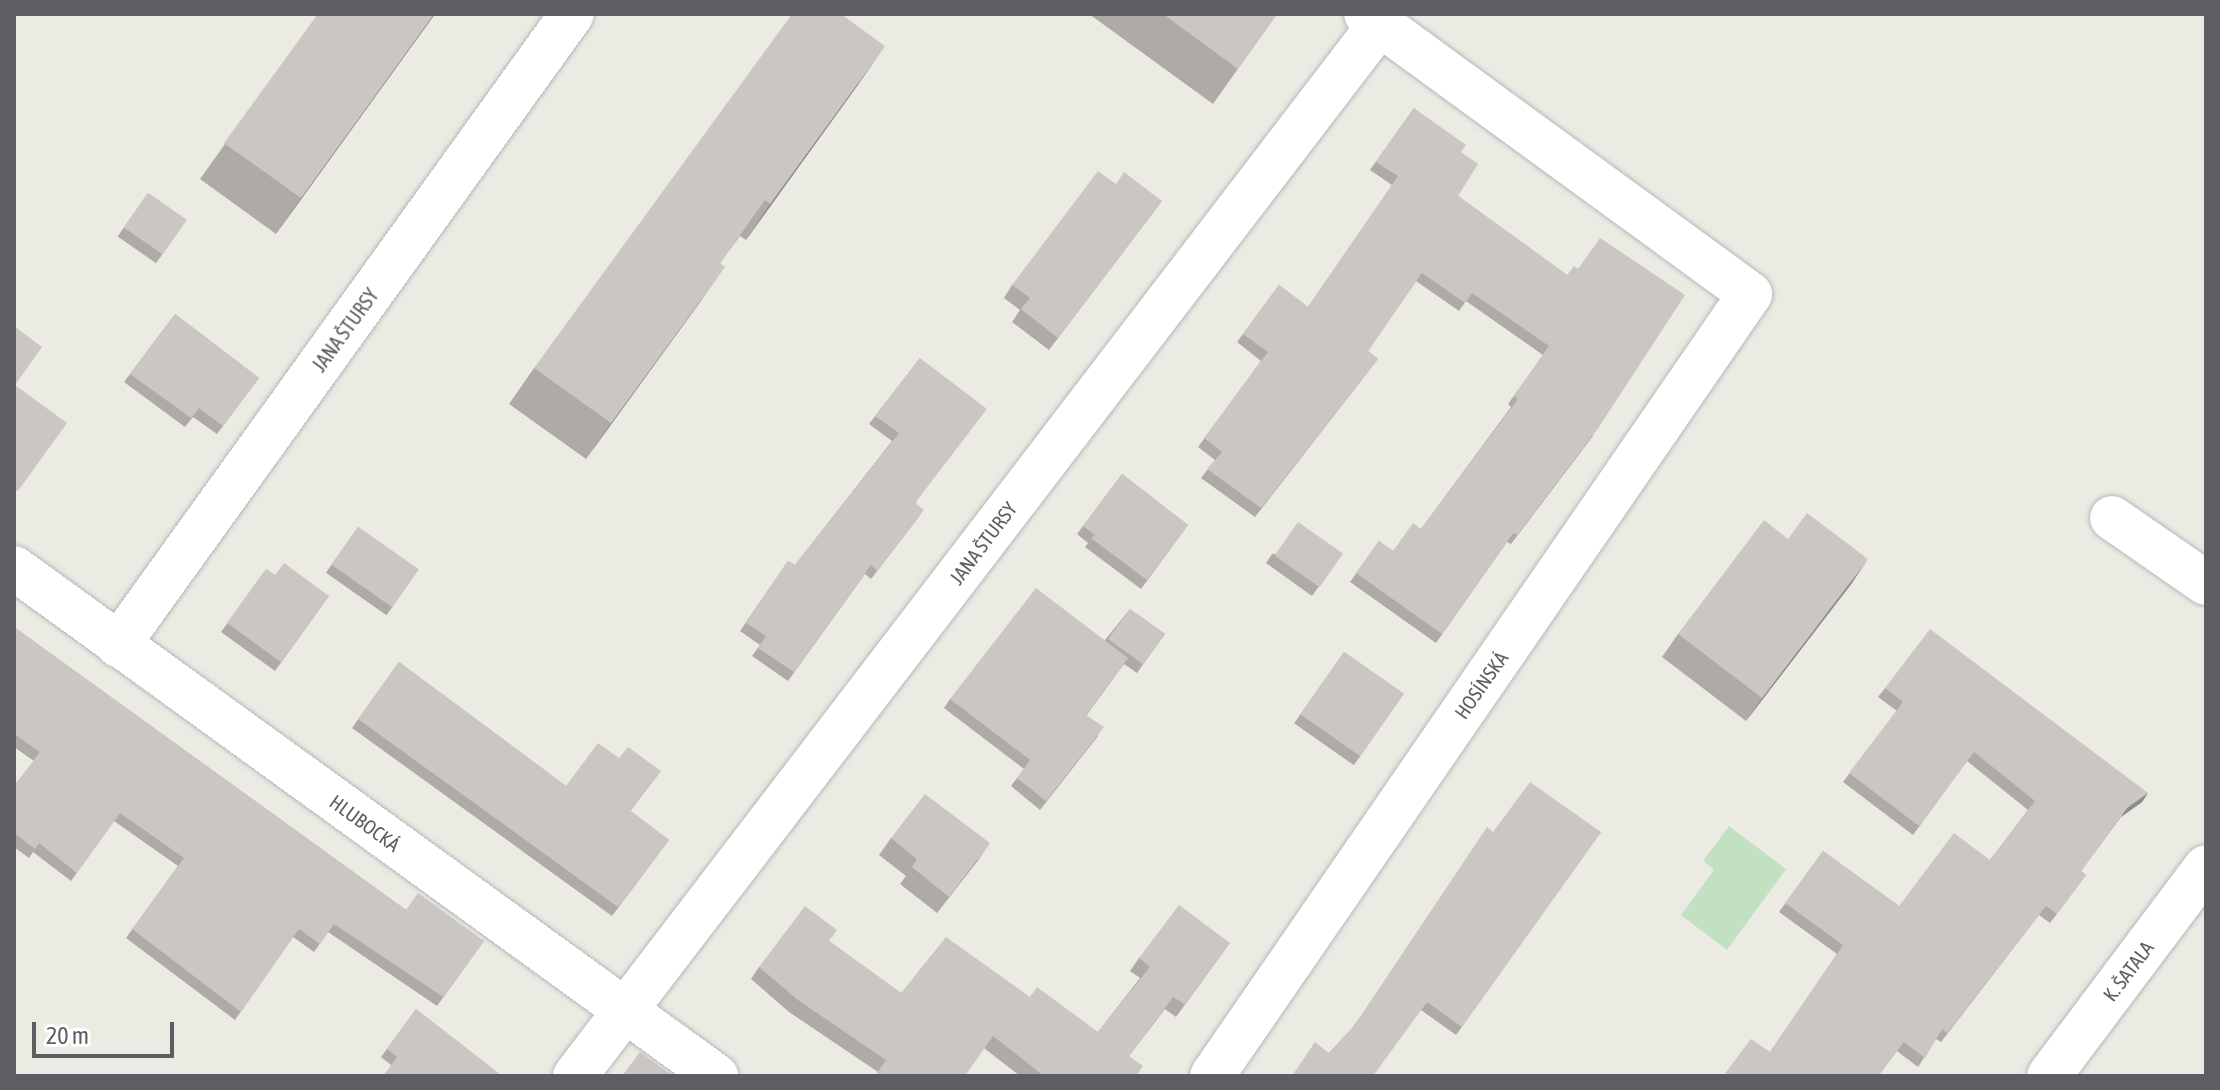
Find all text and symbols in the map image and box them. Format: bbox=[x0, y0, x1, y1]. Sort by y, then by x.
street label: JANA ŠTURSY bbox=[307, 284, 383, 376]
street label: JANA ŠTURSY bbox=[944, 497, 1022, 589]
street label: HOSÍNSKÁ bbox=[1449, 647, 1513, 723]
street label: HLUBOCKÁ bbox=[325, 790, 405, 856]
street label: K. ŠATALA bbox=[2098, 936, 2158, 1006]
scale bar bbox=[36, 1006, 178, 1056]
text: 20 m bbox=[46, 1022, 89, 1049]

